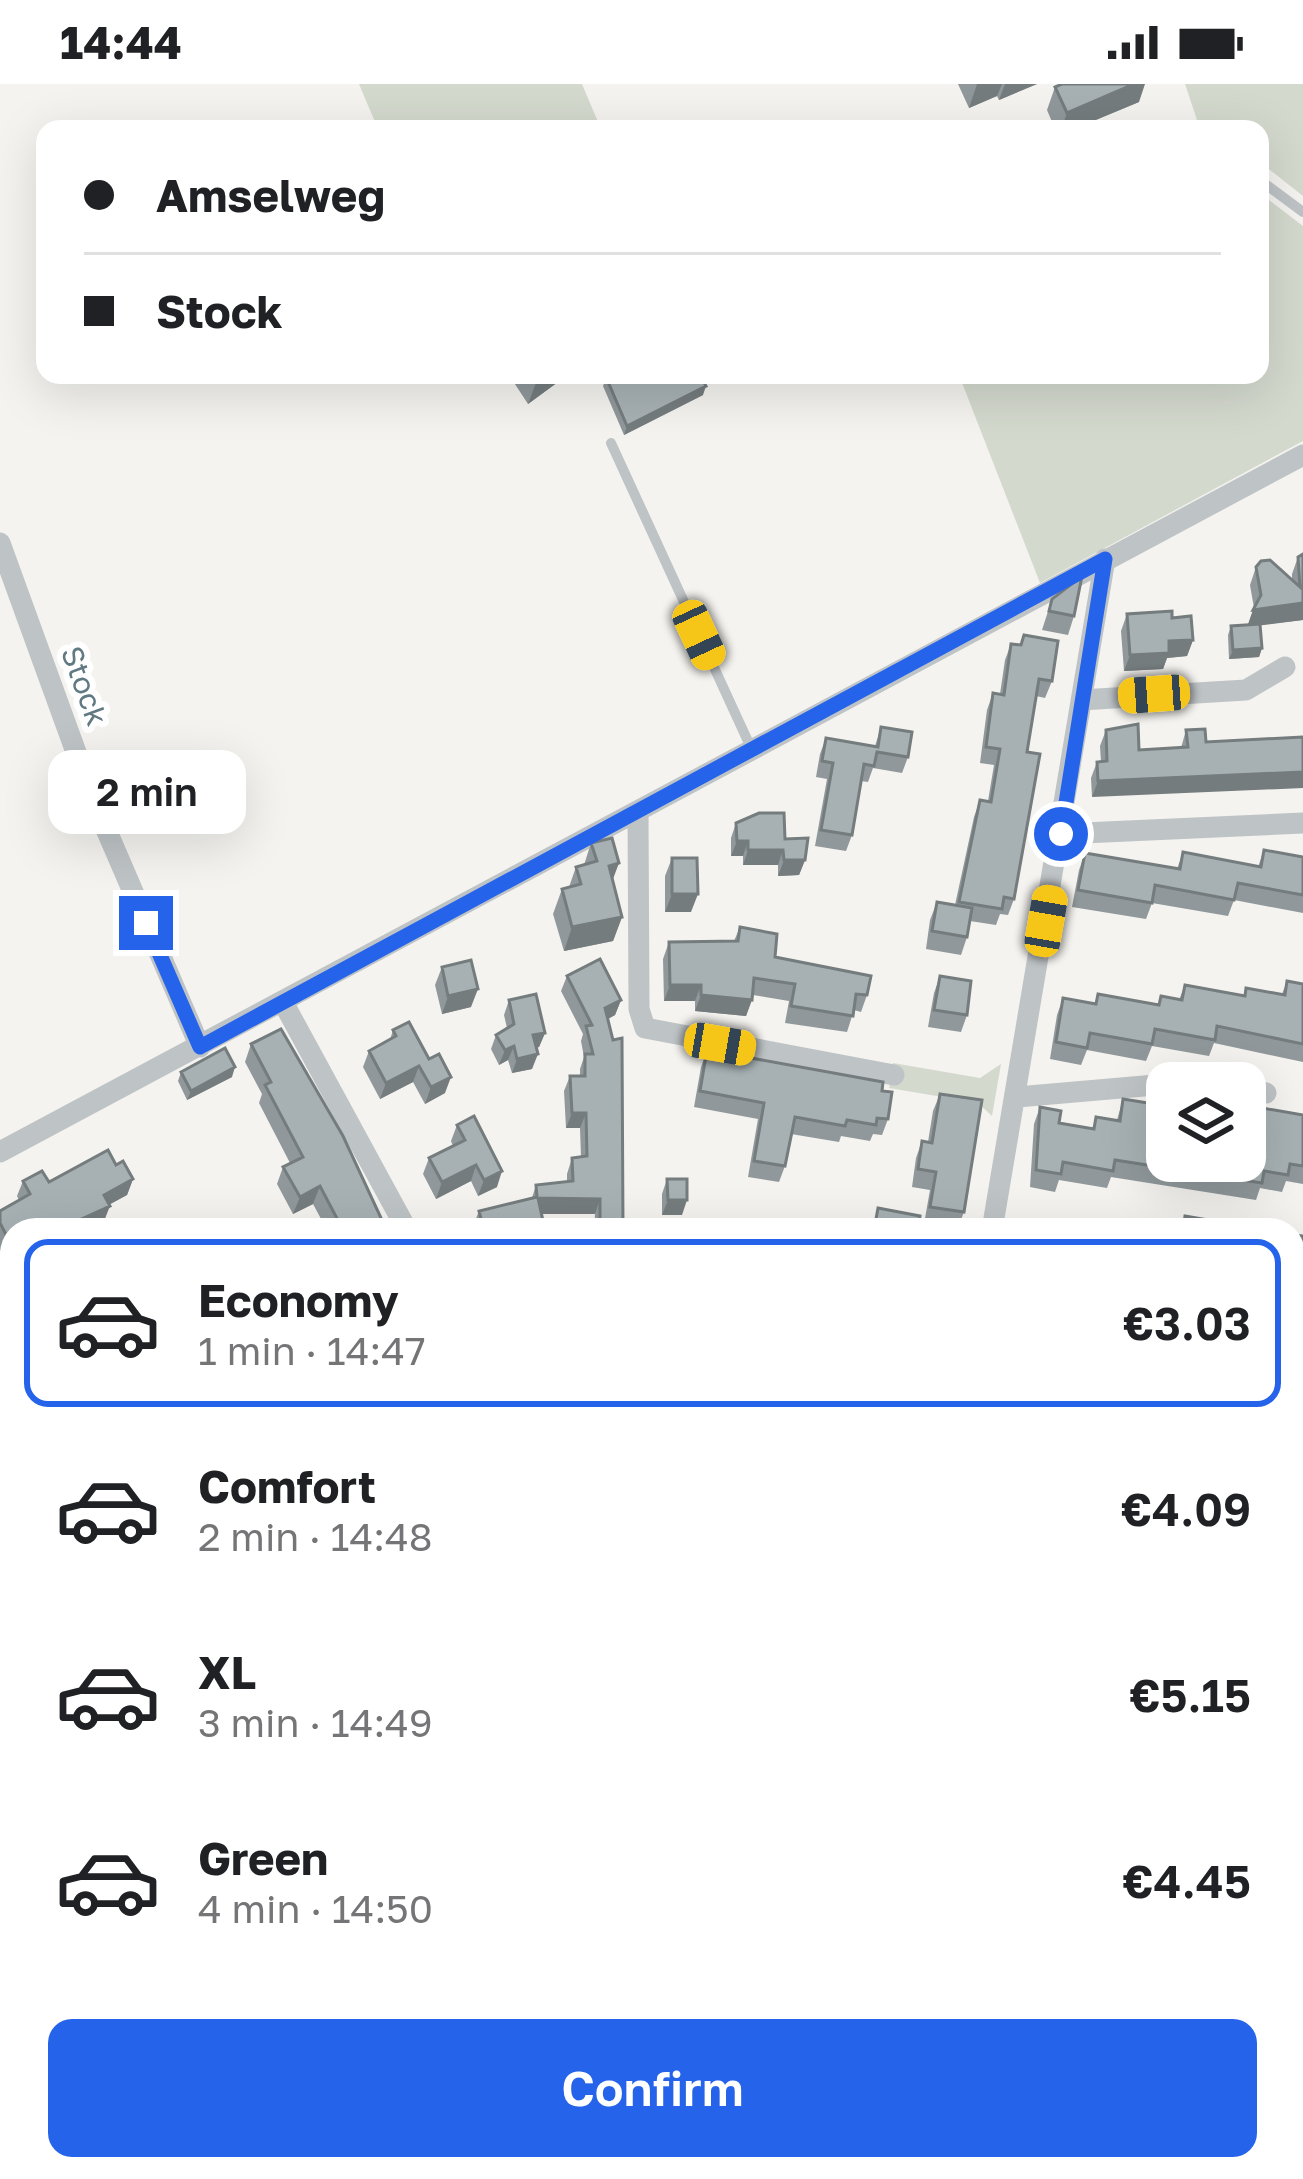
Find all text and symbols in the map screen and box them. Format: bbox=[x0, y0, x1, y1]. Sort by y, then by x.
text: 14:44 bbox=[60, 15, 182, 69]
text: Amselweg bbox=[156, 168, 385, 222]
text: Stock bbox=[156, 284, 283, 338]
car bbox=[667, 595, 731, 675]
street label: Stock bbox=[54, 641, 116, 730]
car bbox=[1117, 674, 1191, 714]
callout: 2 min bbox=[47, 749, 245, 833]
text: 2 min bbox=[96, 768, 198, 815]
route start bbox=[1034, 807, 1088, 861]
car bbox=[1022, 882, 1070, 960]
route end bbox=[119, 896, 173, 950]
car bbox=[681, 1020, 759, 1068]
map controls bbox=[1146, 1062, 1266, 1182]
button: layers bbox=[1146, 1062, 1266, 1182]
icon: car bbox=[54, 1269, 162, 1377]
text: Economy bbox=[198, 1273, 399, 1327]
text: €3.03 bbox=[1123, 1296, 1251, 1350]
text: 1 min · 14:47 bbox=[198, 1327, 426, 1374]
icon: car bbox=[54, 1455, 162, 1563]
text: Comfort bbox=[198, 1459, 376, 1513]
text: €4.09 bbox=[1121, 1482, 1251, 1536]
text: 2 min · 14:48 bbox=[198, 1513, 433, 1560]
icon: car bbox=[54, 1641, 162, 1749]
text: XL bbox=[198, 1645, 256, 1699]
text: €5.15 bbox=[1129, 1668, 1251, 1722]
text: 3 min · 14:49 bbox=[198, 1699, 433, 1746]
icon: car bbox=[54, 1827, 162, 1935]
text: Green bbox=[198, 1831, 328, 1885]
text: €4.45 bbox=[1123, 1854, 1251, 1908]
text: 4 min · 14:50 bbox=[198, 1885, 433, 1932]
button: Confirm bbox=[48, 2019, 1257, 2157]

